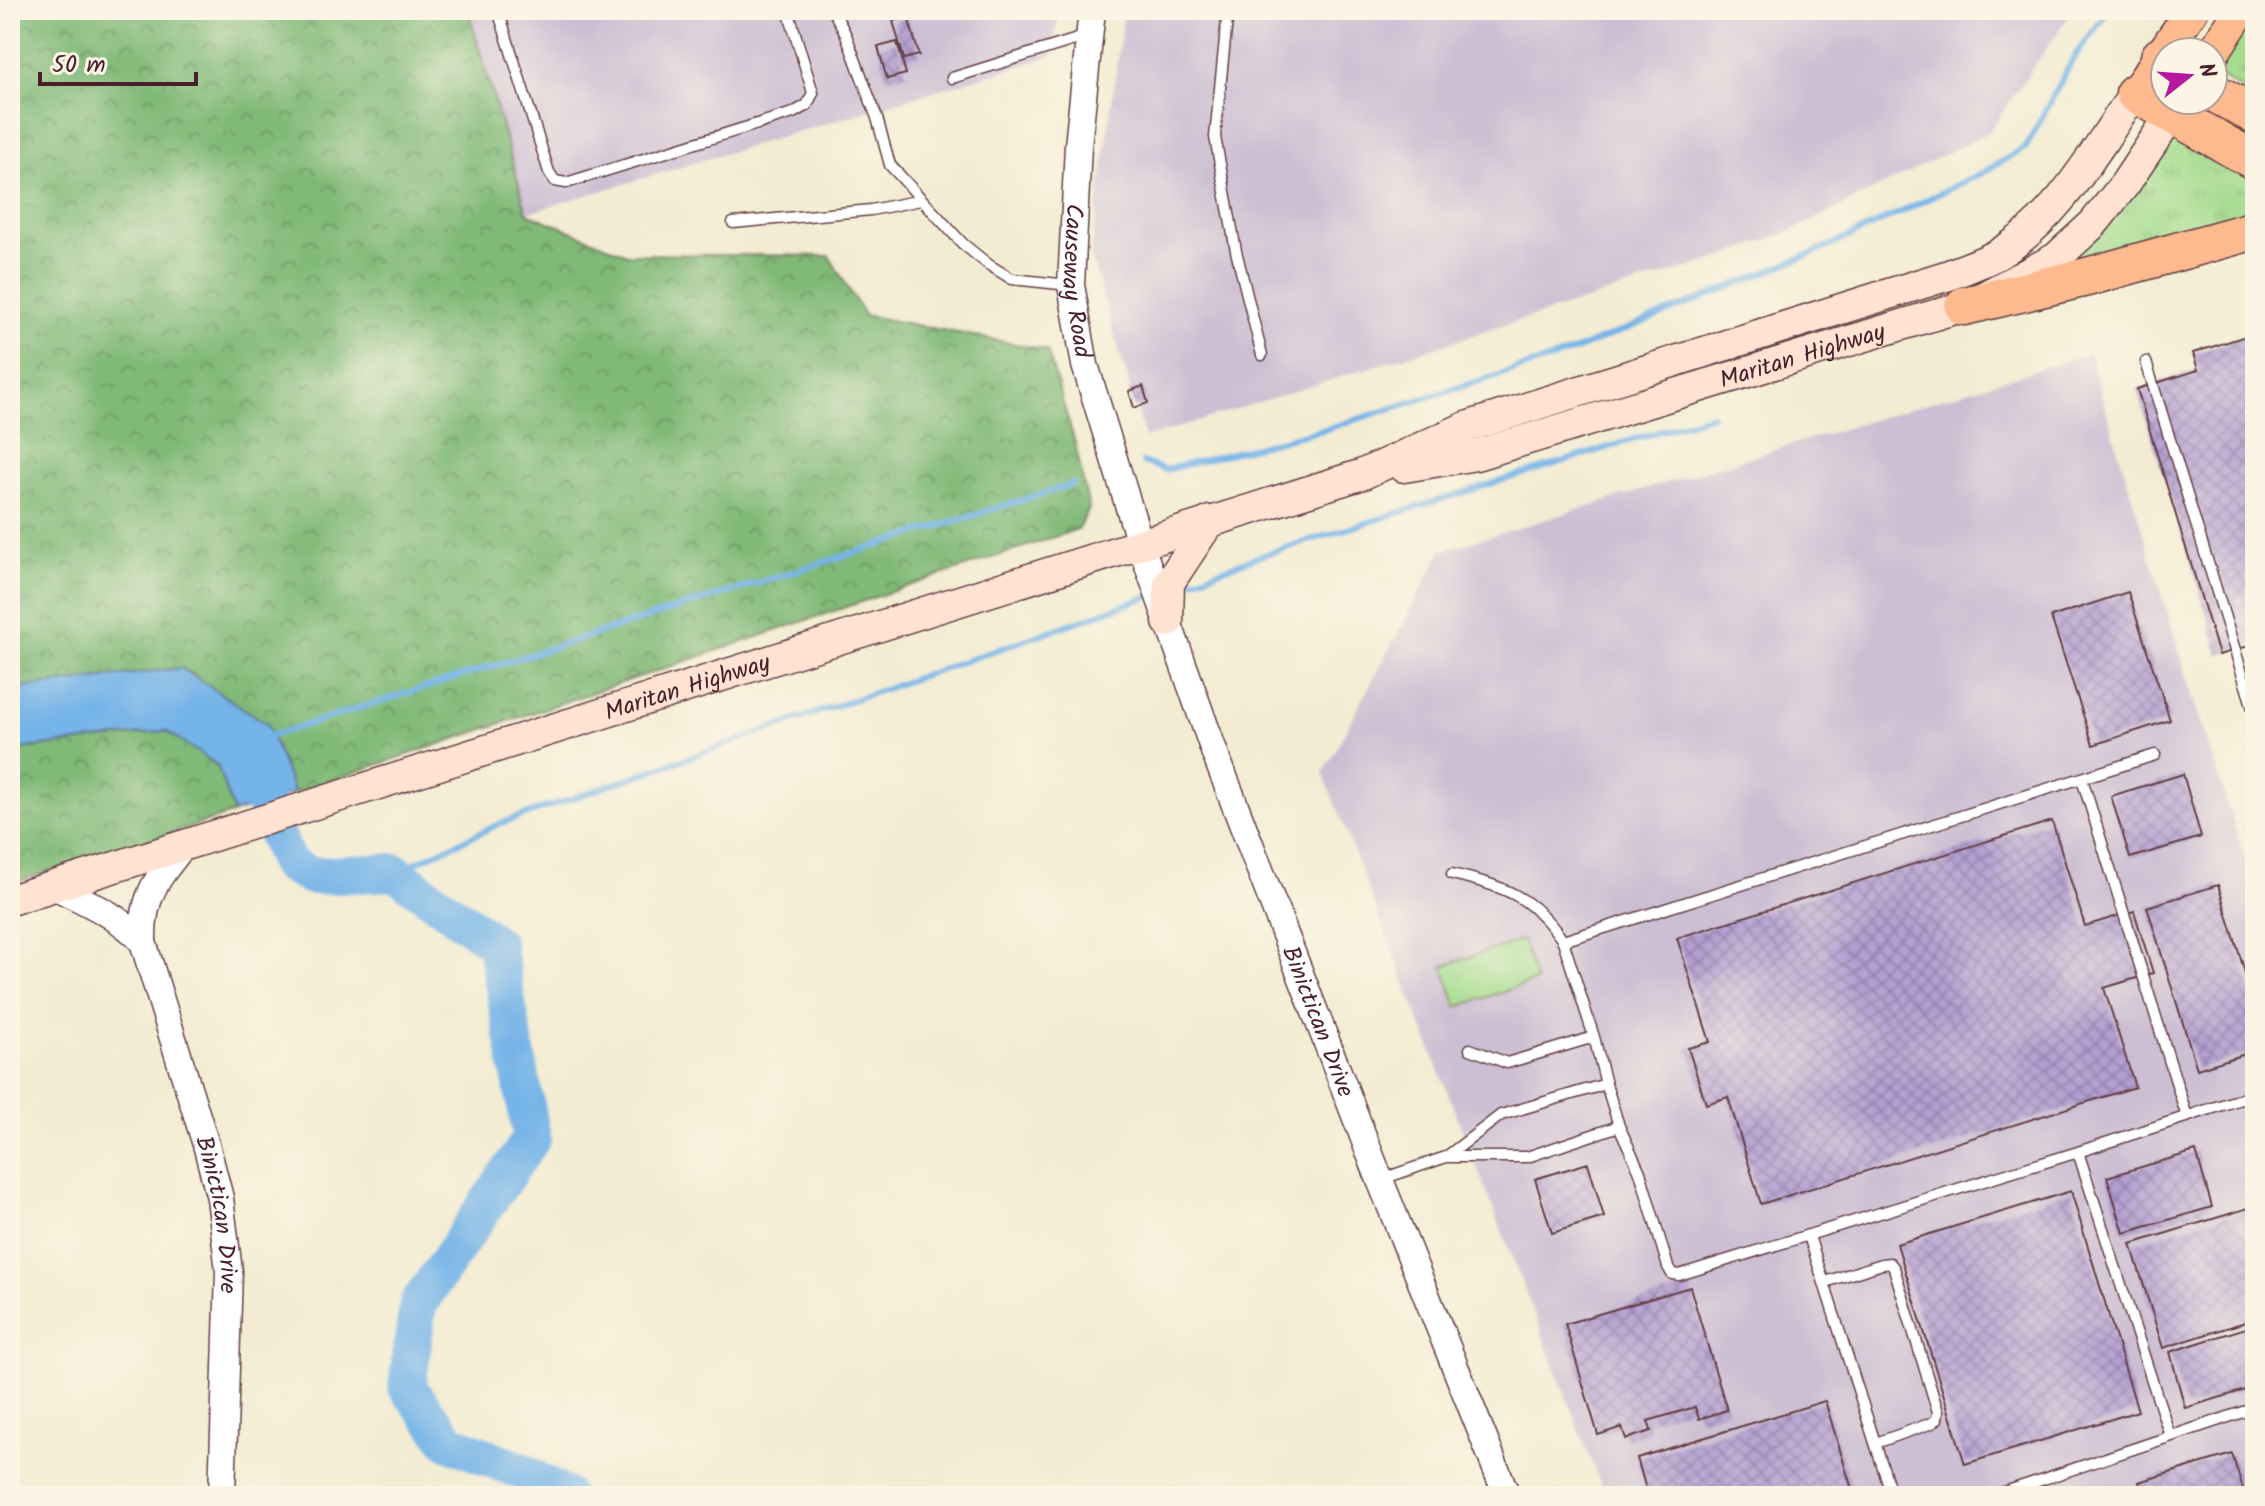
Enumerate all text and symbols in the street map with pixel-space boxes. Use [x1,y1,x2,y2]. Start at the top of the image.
scale bar [40,36,196,86]
north arrow [2149,36,2229,116]
text: 50 m [52,46,106,85]
text: N [2187,59,2225,83]
street label: Causeway Road [1050,203,1102,362]
street label: Maritan Highway [1715,313,1891,401]
street label: Maritan Highway [600,644,776,733]
street label: Binictican Drive [1270,940,1364,1104]
street label: Binictican Drive [183,1131,247,1294]

